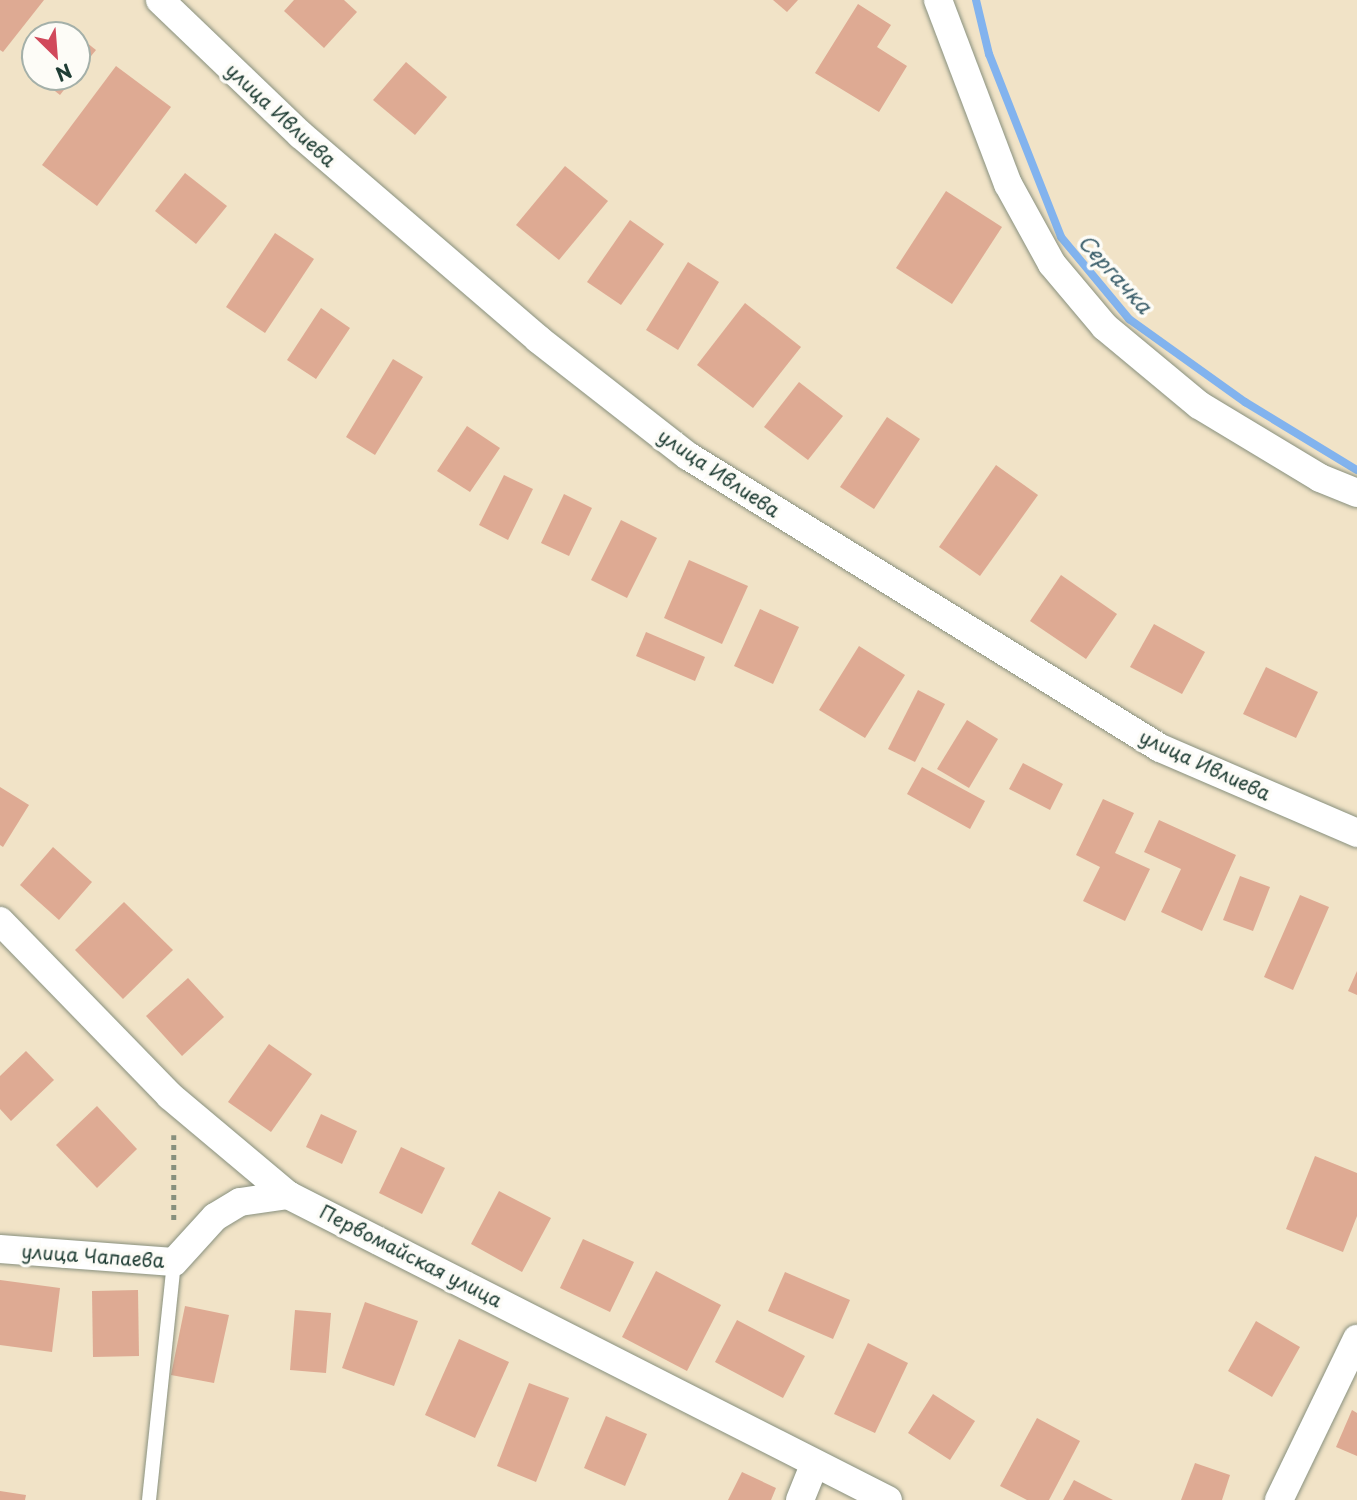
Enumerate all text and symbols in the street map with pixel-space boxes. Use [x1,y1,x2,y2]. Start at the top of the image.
north arrow [21,21,91,91]
text: N [51,57,77,89]
street label: улица Ивлиева [221,58,341,172]
water label: Сергачка [1074,228,1158,318]
street label: улица Ивлиева [653,424,785,522]
street label: улица Ивлиева [1136,725,1274,805]
street label: Первомайская улица [316,1200,506,1312]
street label: улица Чапаева [20,1240,166,1272]

